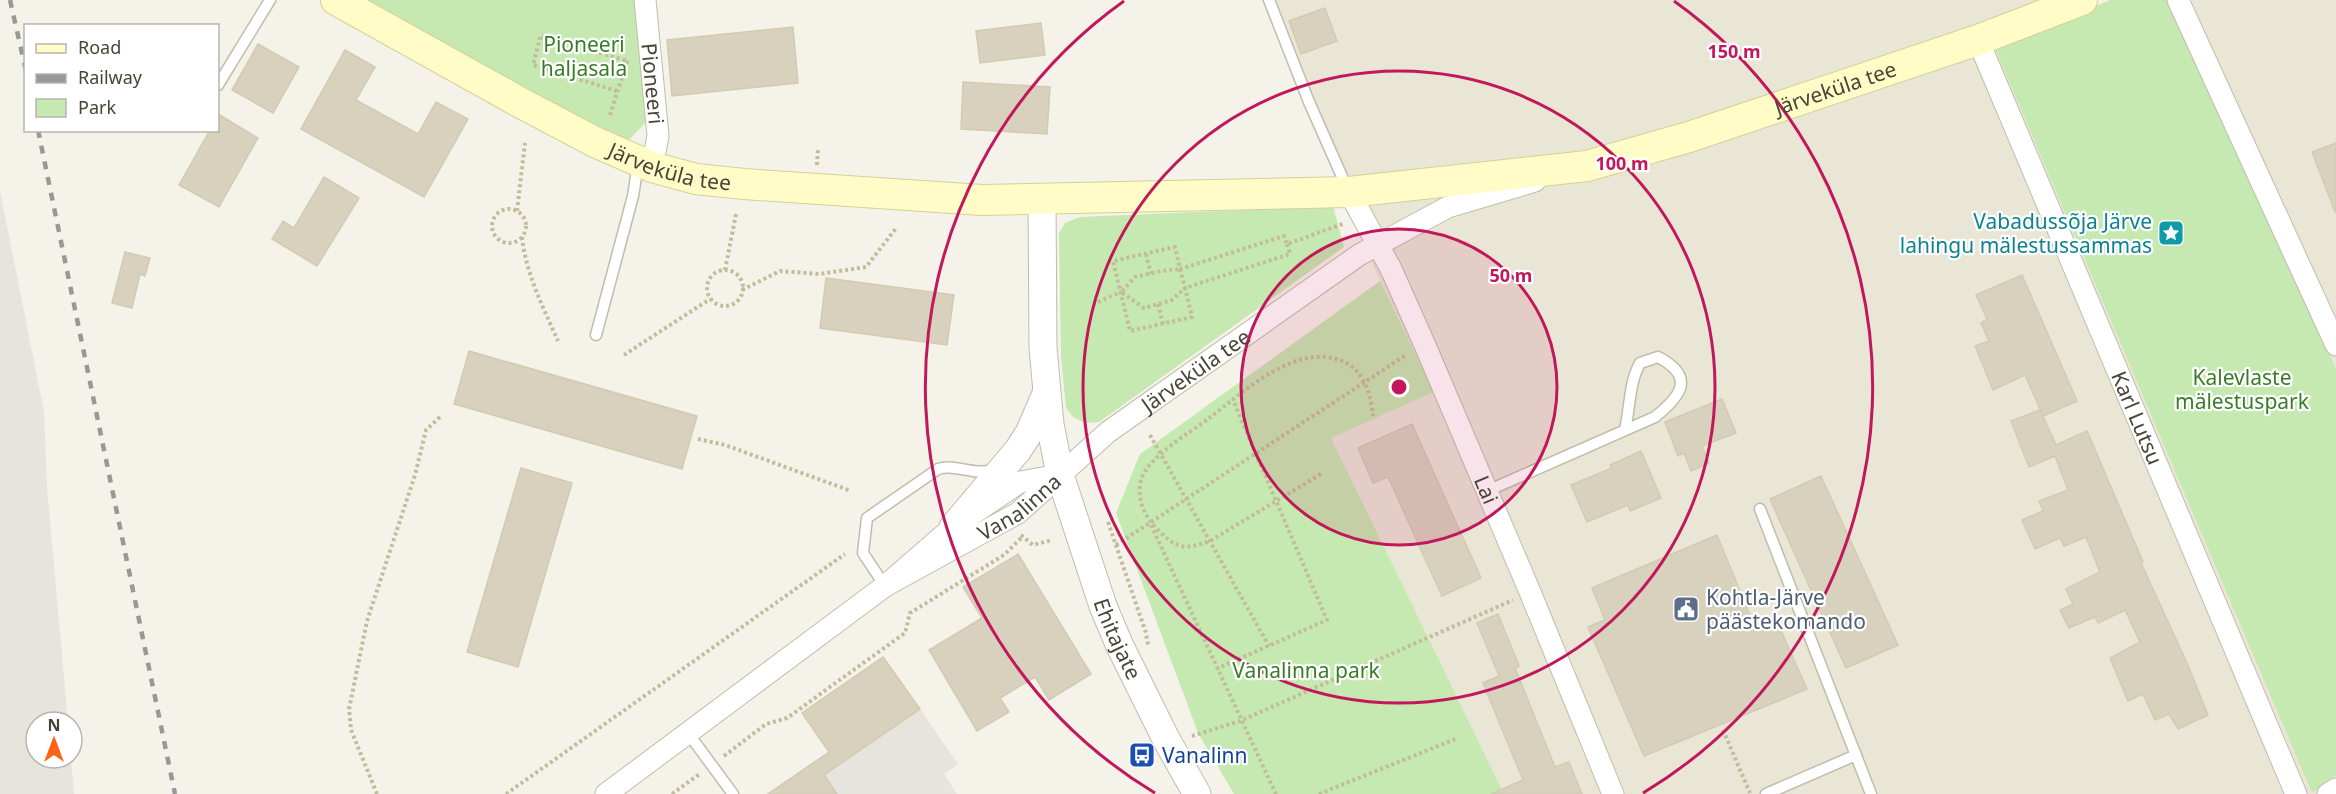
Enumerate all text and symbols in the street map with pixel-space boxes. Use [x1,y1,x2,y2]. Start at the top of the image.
legend [24,24,219,132]
park label: Pioneeri haljasala [541,30,627,82]
text: Road [78,35,121,59]
text: 150 m [1707,39,1761,63]
street label: Pioneeri [635,42,671,126]
street label: Järveküla tee [1769,54,1900,122]
text: Railway [78,65,143,89]
text: Park [78,95,116,119]
street label: Järveküla tee [602,135,732,197]
text: 100 m [1595,151,1649,175]
place label: Vabadussõja Järve lahingu mälestussammas [1900,207,2152,259]
place icon: Vabadussõja Järve lahingu mälestussammas [2156,218,2186,248]
text: 50 m [1490,263,1532,287]
street label: Järveküla tee [1134,322,1256,419]
park label: Kalevlaste mälestuspark [2175,363,2310,415]
street label: Karl Lutsu [2105,367,2169,469]
centre of rings [1389,377,1409,397]
street label: Vanalinna [972,467,1067,547]
street label: Lai [1468,471,1505,508]
place label: Kohtla-Järve päästekomando [1706,583,1866,635]
public building icon: Kohtla-Järve päästekomando [1671,594,1701,624]
street label: Ehitajate [1087,595,1148,684]
park label: Vanalinna park [1232,656,1380,684]
north arrow [24,710,84,770]
text: N [47,714,61,736]
bus stop icon: Vanalinn [1127,740,1157,770]
place label: Vanalinn [1162,741,1248,769]

